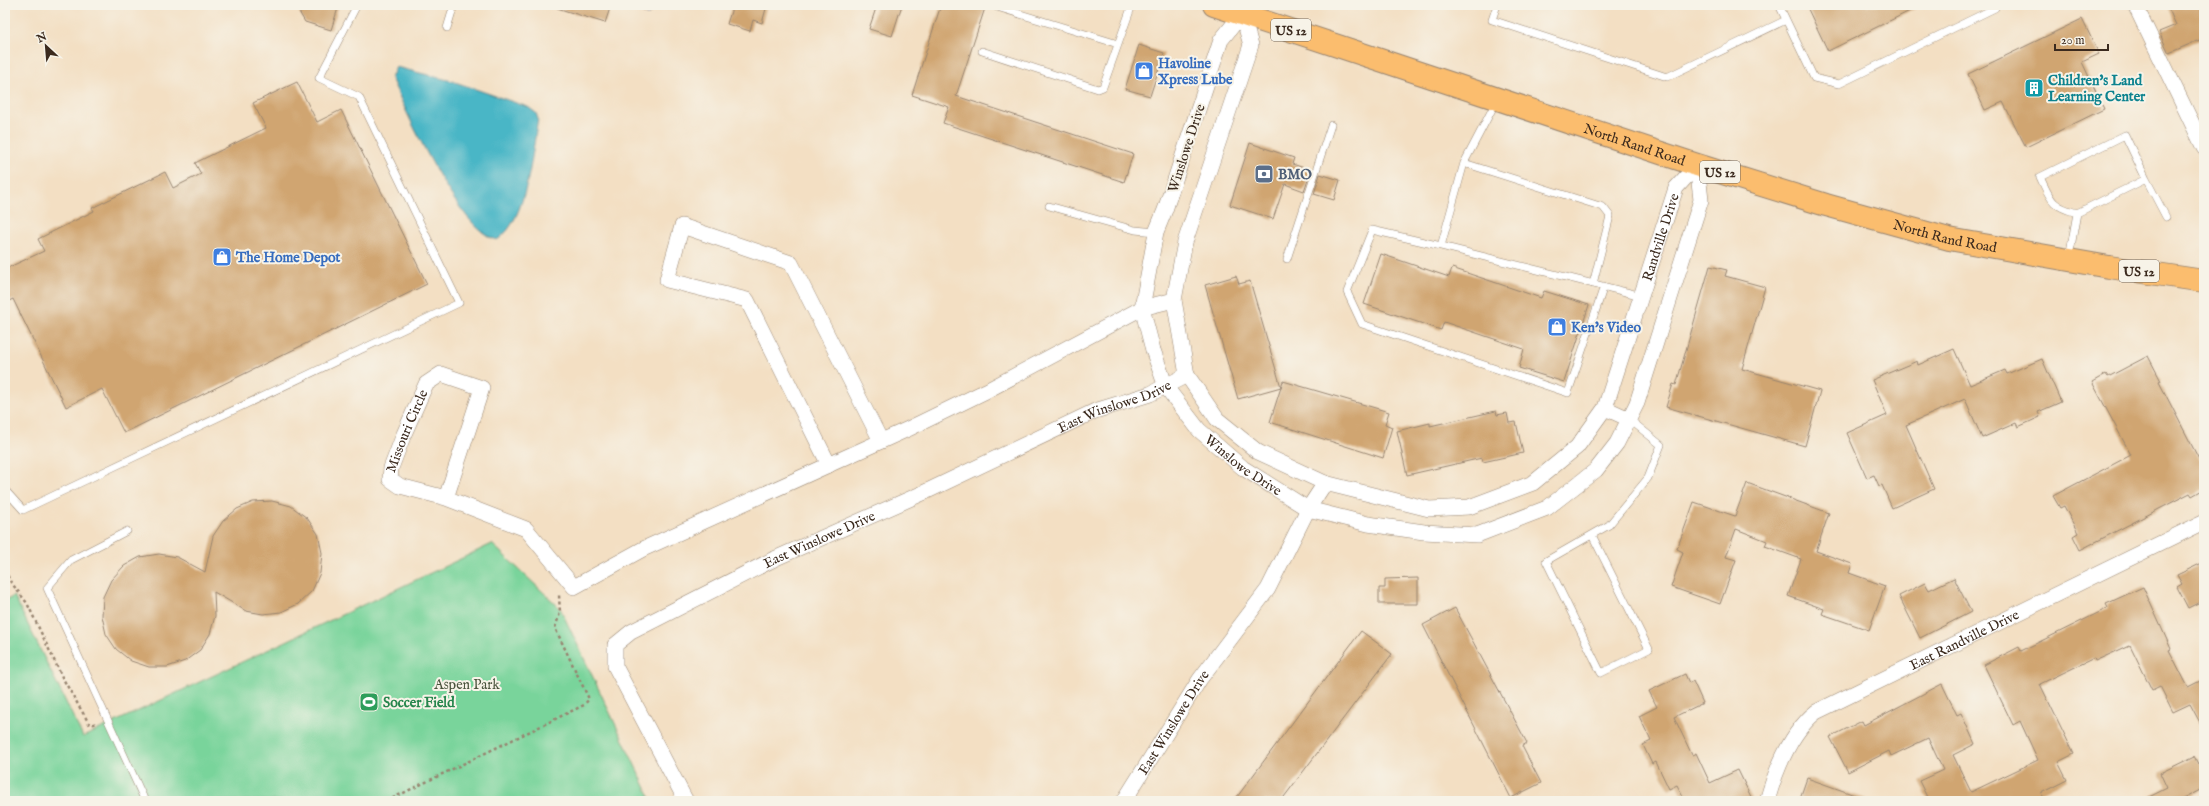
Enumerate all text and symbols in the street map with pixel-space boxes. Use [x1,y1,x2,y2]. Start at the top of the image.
road number: US 12 [1271,19,1311,41]
north arrow [26,26,66,66]
scale bar [2055,26,2108,52]
text: N [34,29,50,47]
text: 20 m [2061,33,2084,48]
place label: Havoline Xpress Lube [1157,55,1233,89]
shop icon: Havoline Xpress Lube [1133,60,1155,82]
place label: Children's Land Learning Center [2048,72,2146,106]
building icon: Children's Land Learning Center [2023,77,2045,99]
street label: Winslowe Drive [1164,101,1210,195]
street label: North Rand Road [1581,120,1688,171]
road number: US 12 [1700,161,1740,183]
bank icon: BMO [1253,163,1275,185]
place label: BMO [1278,166,1312,184]
street label: Randville Drive [1639,191,1684,284]
street label: North Rand Road [1891,216,1999,257]
shop icon: The Home Depot [211,246,233,268]
place label: The Home Depot [235,249,341,267]
road number: US 12 [2119,260,2159,282]
shop icon: Ken's Video [1546,316,1568,338]
place label: Ken's Video [1571,319,1641,337]
street label: East Winslowe Drive [1055,376,1175,437]
street label: Missouri Circle [382,386,433,475]
street label: Winslowe Drive [1201,431,1285,501]
street label: East Winslowe Drive [761,507,879,573]
street label: East Randville Drive [1907,606,2023,675]
street label: East Winslowe Drive [1135,666,1214,778]
park label: Aspen Park [433,676,500,694]
sports icon: Soccer Field [358,691,380,713]
place label: Soccer Field [383,694,455,712]

